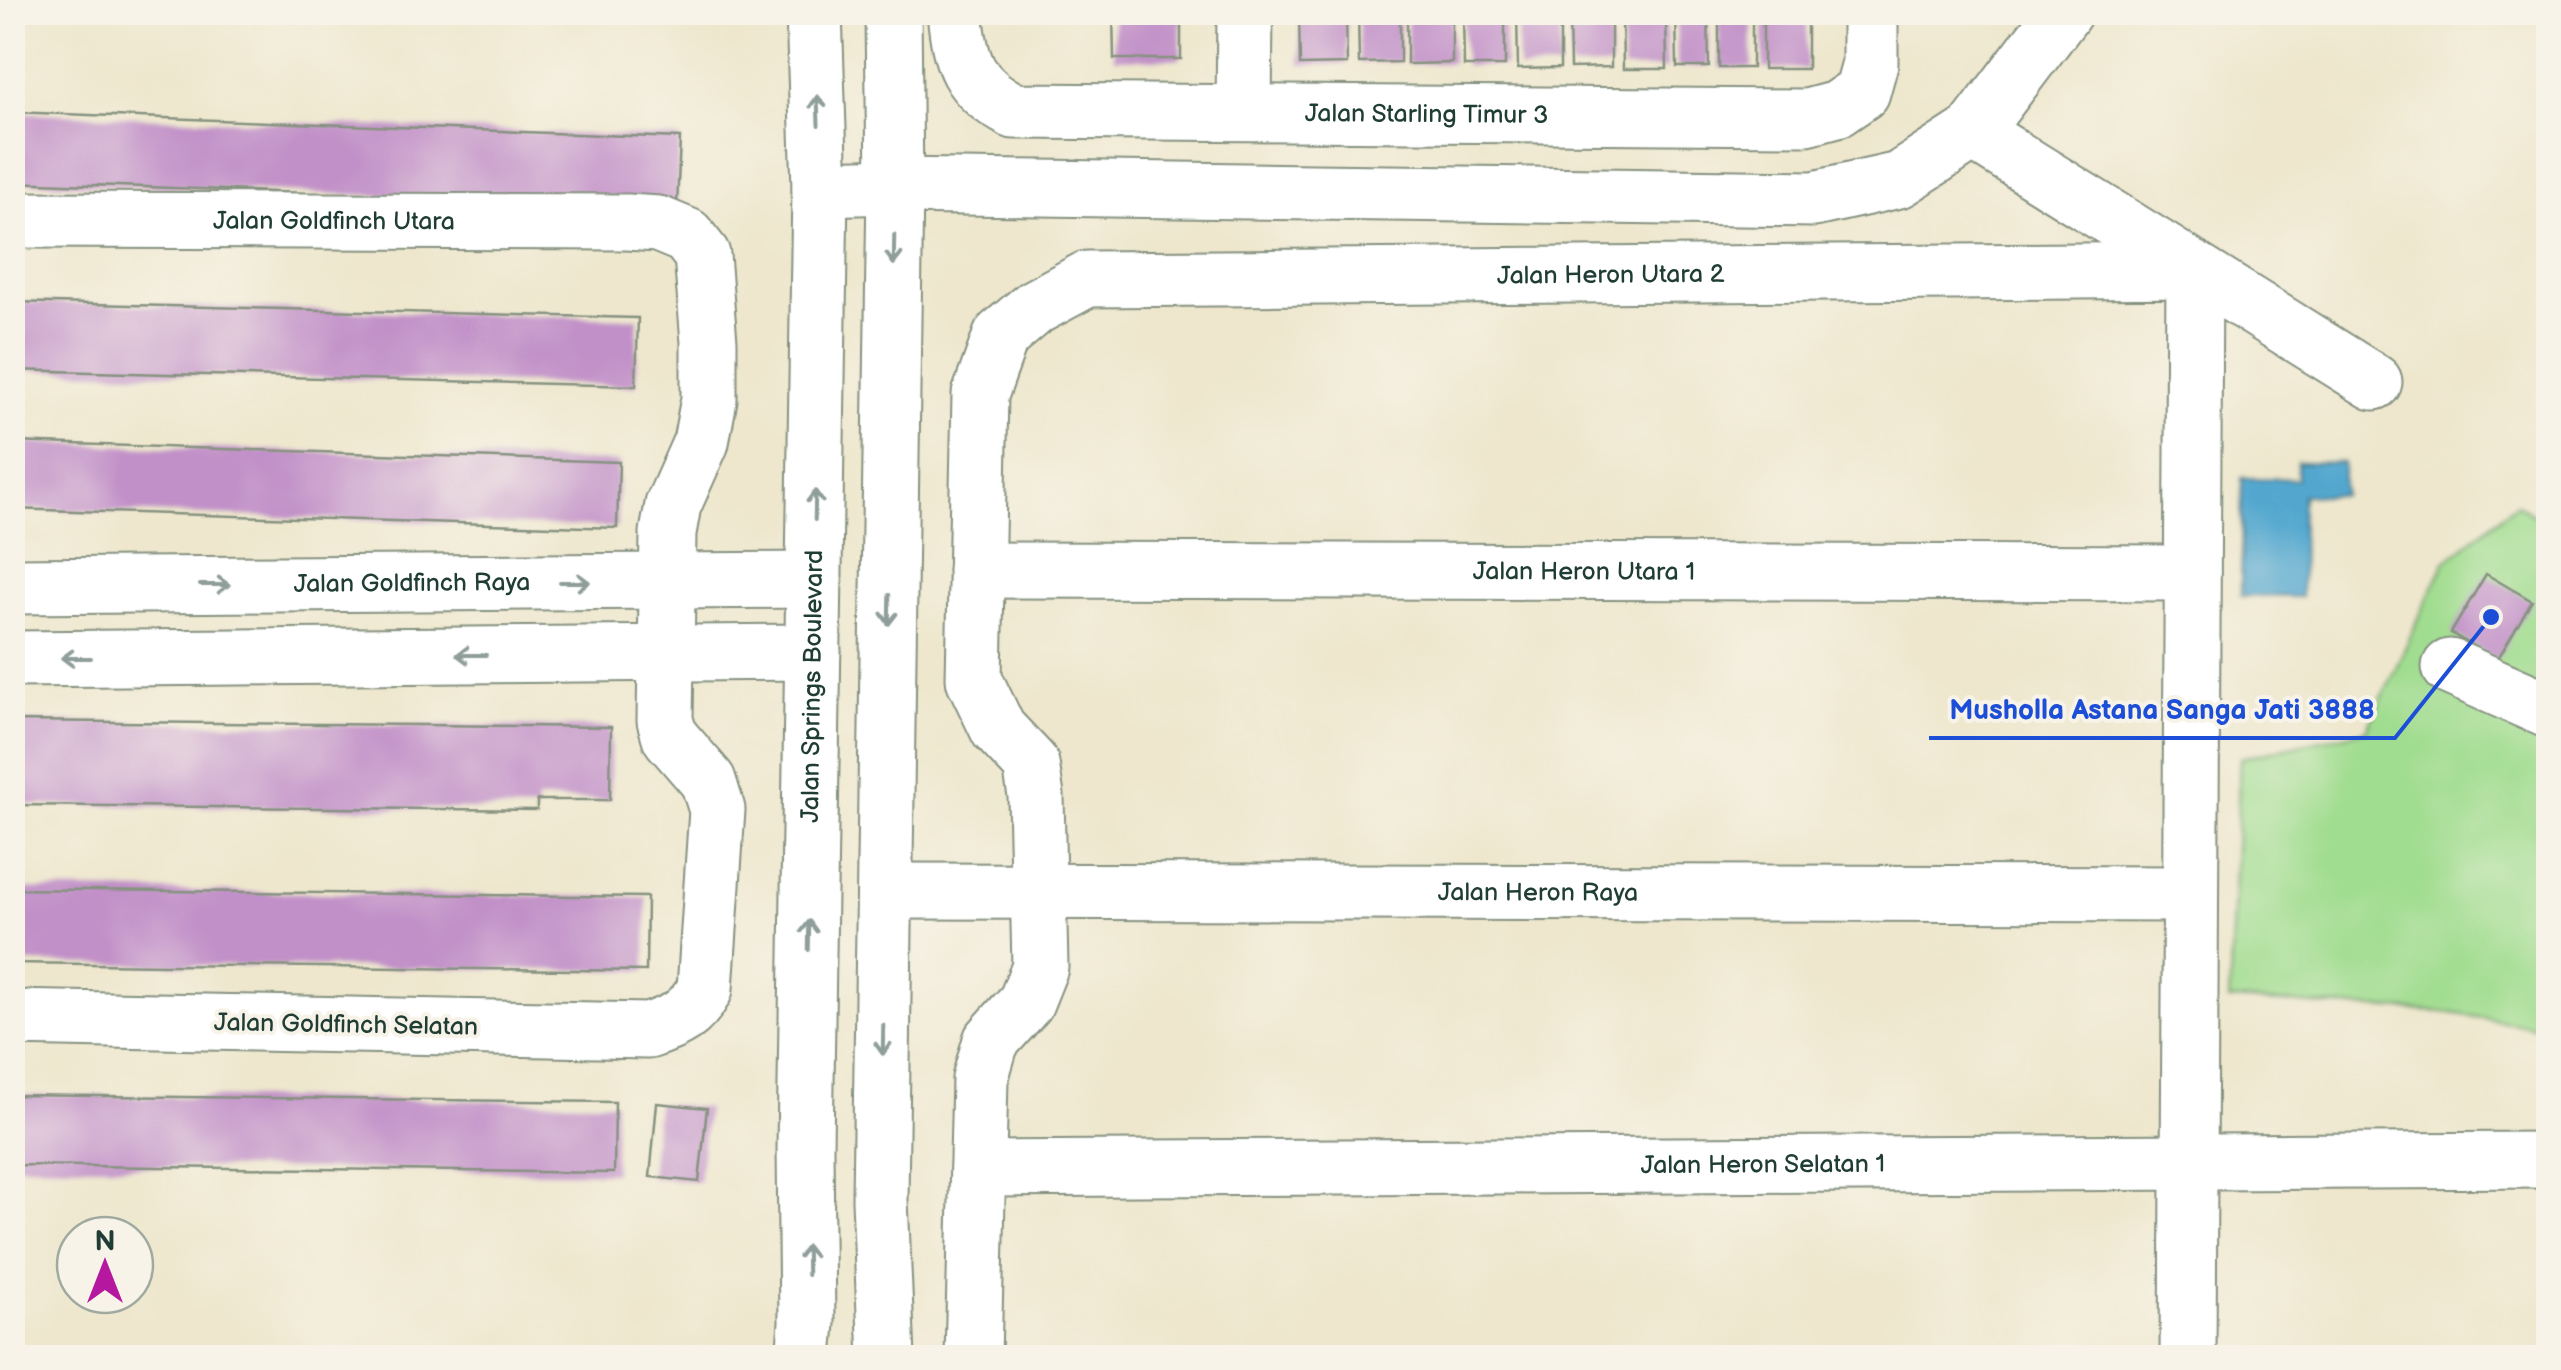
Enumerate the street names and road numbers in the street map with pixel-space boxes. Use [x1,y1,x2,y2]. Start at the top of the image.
street label: Jalan Starling Timur 3 [1305,98,1548,131]
street label: Jalan Goldfinch Utara [213,205,455,237]
street label: Jalan Heron Utara 2 [1497,258,1725,291]
street label: Jalan Springs Boulevard [795,550,830,823]
street label: Jalan Heron Utara 1 [1473,556,1695,587]
street label: Jalan Goldfinch Raya [293,567,530,599]
street label: Jalan Heron Raya [1438,877,1638,908]
street label: Jalan Goldfinch Selatan [214,1007,478,1043]
street label: Jalan Heron Selatan 1 [1641,1148,1885,1181]

